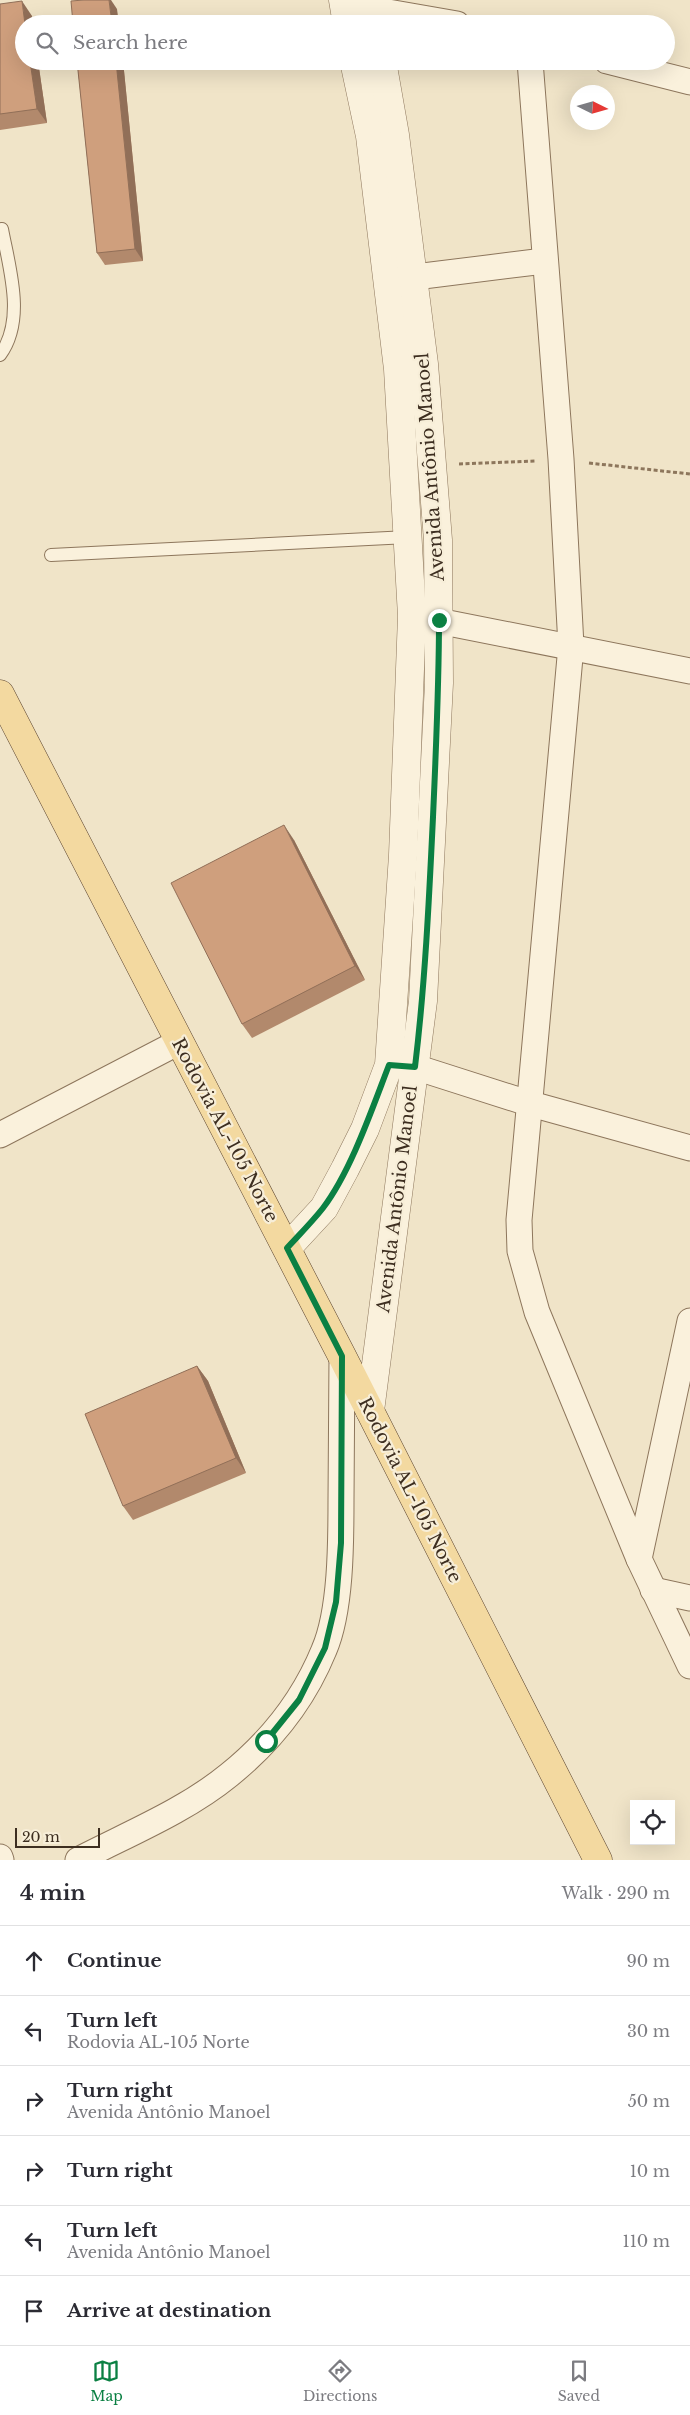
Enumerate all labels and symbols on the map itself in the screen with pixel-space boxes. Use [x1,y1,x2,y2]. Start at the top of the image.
north arrow [570,85,615,130]
street label: Avenida Antônio Manoel [411,352,449,583]
route end [428,609,451,632]
street label: Rodovia AL-105 Norte [167,1034,283,1226]
street label: Avenida Antônio Manoel [372,1084,422,1315]
street label: Rodovia AL-105 Norte [354,1393,466,1587]
route start [255,1730,278,1753]
scale bar [15,1825,100,1848]

